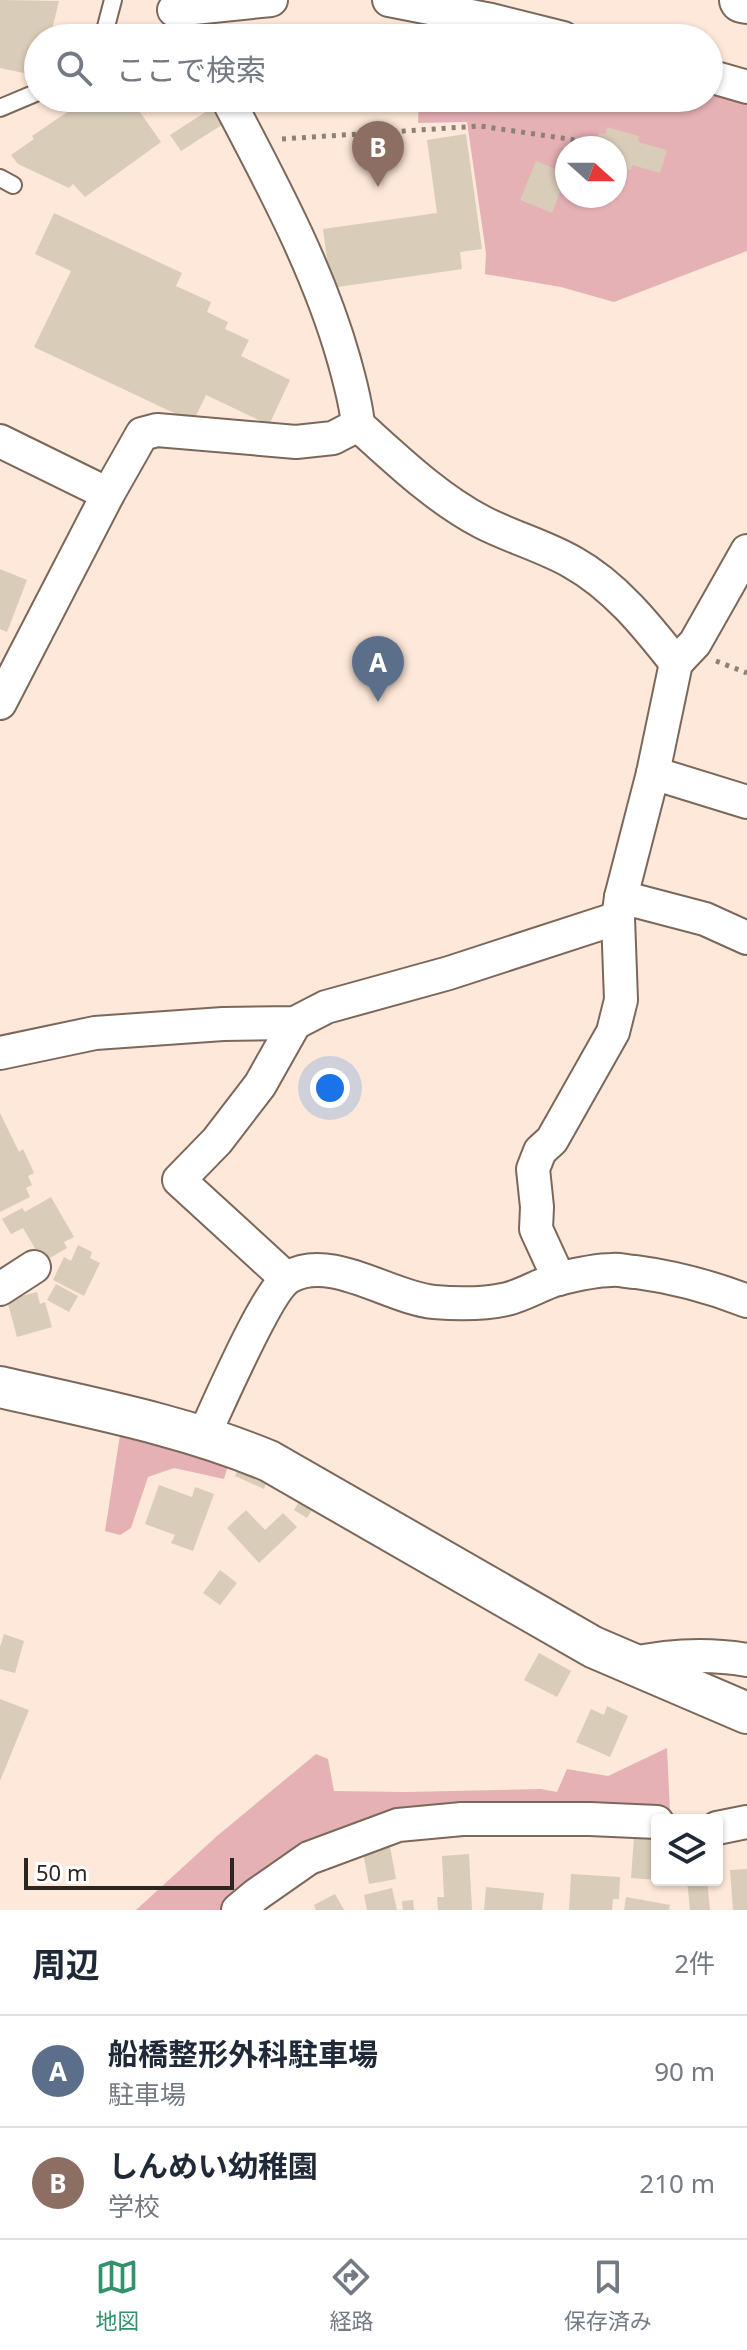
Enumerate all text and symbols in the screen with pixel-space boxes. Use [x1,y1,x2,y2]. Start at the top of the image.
search box [24,24,723,112]
icon: search [52,46,96,90]
text: ここで検索 [116,49,266,90]
pin: B [352,121,404,187]
north arrow [555,136,627,208]
pin: A [352,636,404,702]
your location [310,1068,350,1108]
map controls [651,1814,723,1886]
button: layers [651,1814,723,1886]
scale bar [24,1854,234,1890]
text: 50 m [36,1857,87,1887]
text: 周辺 [32,1941,100,1987]
text: 2件 [674,1945,715,1981]
text: 船橋整形外科駐車場 [108,2033,378,2074]
text: A [49,2053,67,2089]
text: 90 m [654,2053,715,2089]
text: 駐車場 [108,2076,186,2112]
text: しんめい幼稚園 [108,2145,318,2186]
text: B [49,2165,67,2201]
text: 210 m [639,2165,715,2201]
text: 学校 [108,2188,160,2224]
tab: 地図 [95,2255,139,2335]
tab: 経路 [329,2255,374,2335]
tab: 保存済み [564,2255,652,2335]

